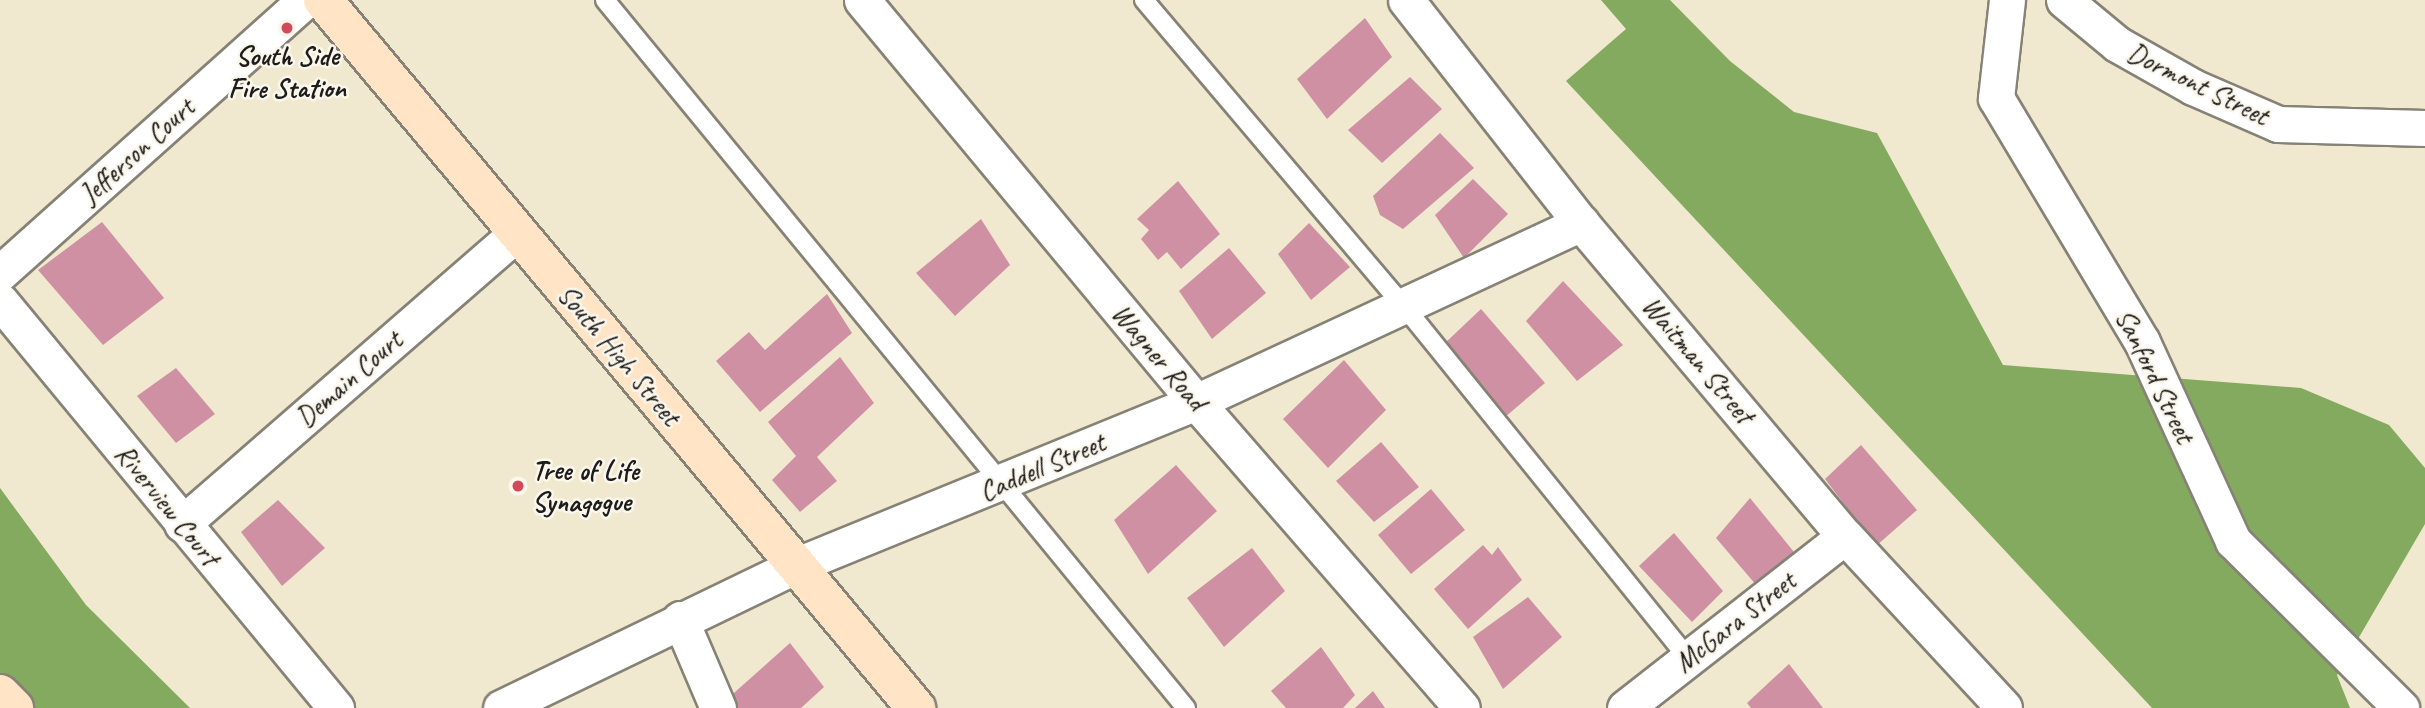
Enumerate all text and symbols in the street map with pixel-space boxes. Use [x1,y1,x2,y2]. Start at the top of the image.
marker: South Side Fire Station [279,20,295,36]
street label: Dormont Street [2122,35,2274,133]
place label: South Side Fire Station [228,39,346,105]
street label: Jefferson Court [73,91,201,211]
street label: South High Street [550,278,688,432]
street label: Waitman Street [1635,289,1761,431]
street label: Wagner Road [1105,297,1213,417]
street label: Sanford Street [2108,303,2202,449]
street label: Demain Court [289,324,409,434]
street label: Caddell Street [974,425,1110,509]
street label: Riverview Court [108,437,226,573]
place label: Tree of Life Synagogue [532,453,639,519]
marker: Tree of Life Synagogue [510,478,526,494]
street label: McGara Street [1667,564,1803,680]

